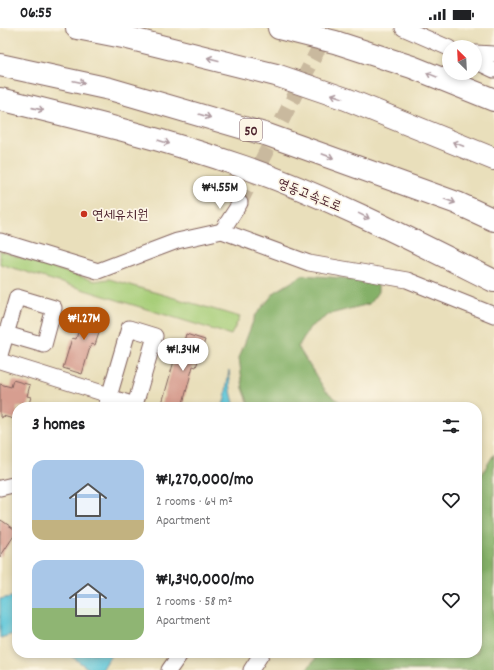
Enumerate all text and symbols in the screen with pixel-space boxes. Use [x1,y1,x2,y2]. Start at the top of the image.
text: 06:55 [20,3,52,25]
north arrow [442,40,482,80]
map controls [442,40,482,80]
one-way arrow [206,55,219,62]
one-way arrow [426,70,438,78]
one-way arrow [72,79,85,87]
one-way arrow [332,91,344,99]
one-way arrow [31,105,44,113]
one-way arrow [198,113,211,120]
road number: 50 [240,119,262,141]
one-way arrow [157,139,170,146]
one-way arrow [452,140,464,147]
one-way arrow [322,153,334,161]
street label: 영동고속도로 [274,174,344,218]
pin: ₩4.55M [187,176,253,210]
text: ₩4.55M [202,179,238,198]
one-way arrow [444,197,456,205]
place label: 연세유치원 [92,206,148,226]
marker: 연세유치원 [79,209,89,219]
one-way arrow [358,213,370,220]
pin: ₩1.27M [51,307,117,341]
text: ₩1.27M [68,310,100,329]
pin: ₩1.34M [150,338,216,372]
text: ₩1.34M [166,341,200,360]
text: 3 homes [32,414,85,438]
icon: filters [440,415,462,437]
text: ₩1,270,000/mo [156,469,253,493]
icon: home [64,476,112,524]
icon: heart [440,489,462,511]
text: 2 rooms · 64 m² [156,493,233,512]
text: Apartment [156,512,210,531]
text: ₩1,340,000/mo [156,569,254,593]
icon: home [64,576,112,624]
icon: heart [440,589,462,611]
text: 2 rooms · 58 m² [156,593,232,612]
text: Apartment [156,612,210,631]

